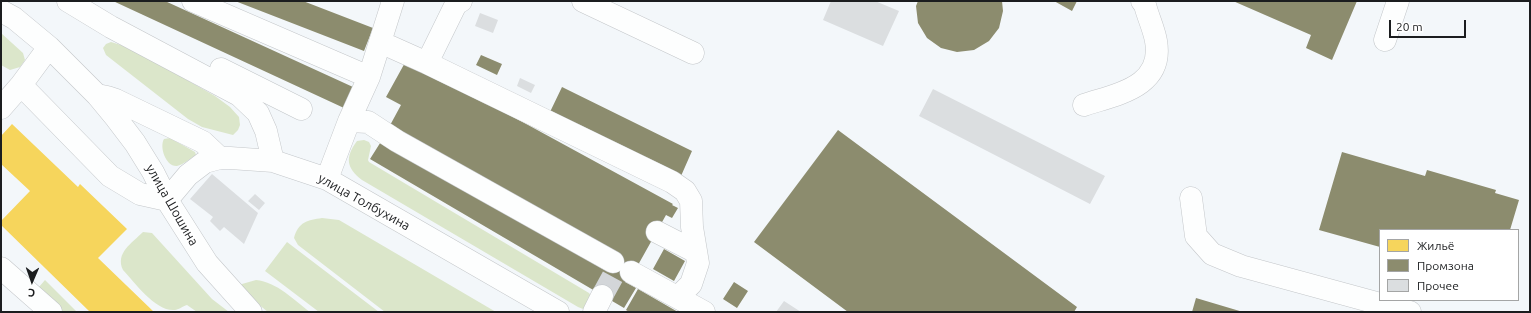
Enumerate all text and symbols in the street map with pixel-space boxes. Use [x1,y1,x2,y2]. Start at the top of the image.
scale bar [1391,12,1468,38]
text: 20 m [1396,20,1423,33]
street label: улица Шошина [142,162,202,248]
street label: улица Толбухина [315,170,413,234]
legend [1379,229,1519,301]
text: Жильё [1417,239,1454,252]
text: Промзона [1417,259,1474,272]
north arrow [12,261,52,301]
text: Прочее [1417,279,1459,292]
text: С [28,287,35,299]

